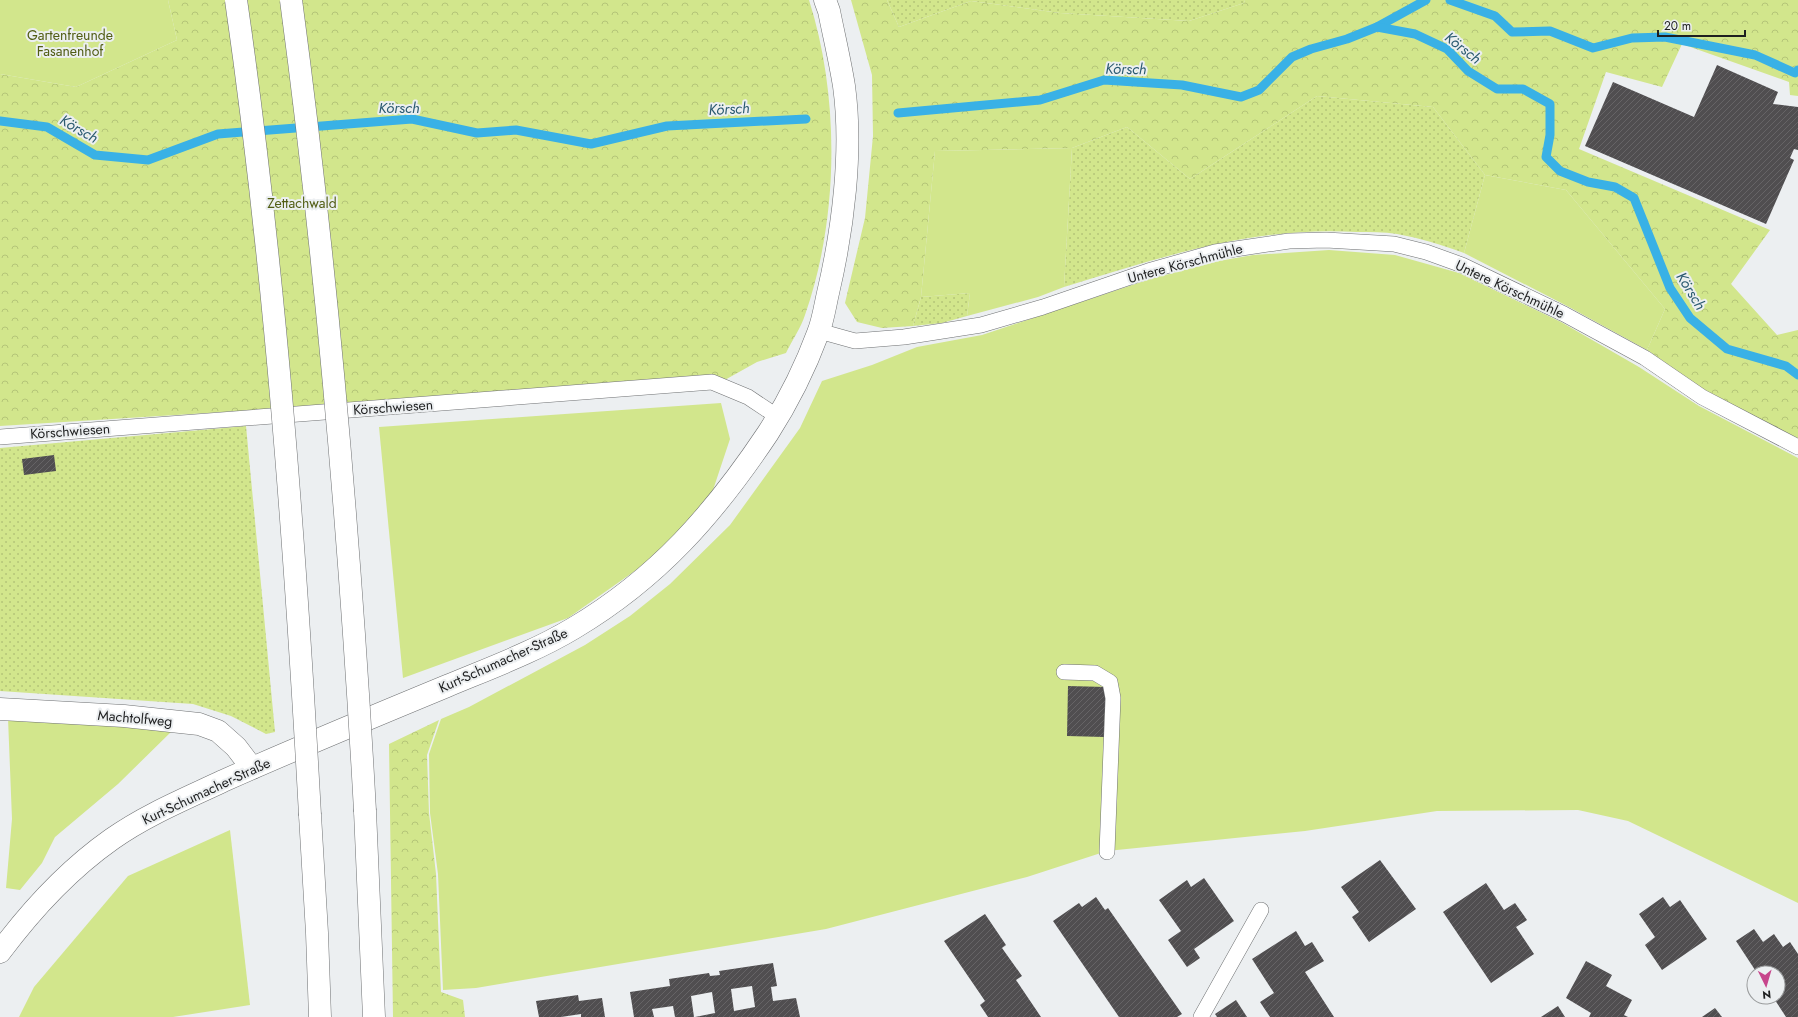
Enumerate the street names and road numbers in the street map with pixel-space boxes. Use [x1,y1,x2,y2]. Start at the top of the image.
street label: Untere Körschmühle [1125,238,1245,288]
street label: Untere Körschmühle [1452,255,1568,323]
street label: Körschwiesen [352,394,434,420]
street label: Körschwiesen [29,418,111,444]
street label: Kurt-Schumacher-Straße [435,623,571,697]
street label: Machtolfweg [97,705,173,731]
street label: Kurt-Schumacher-Straße [139,752,273,830]

